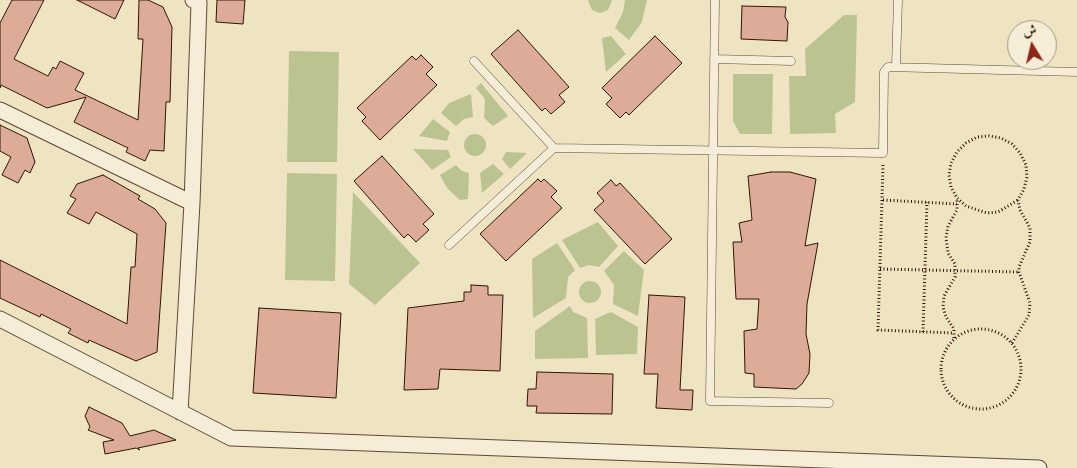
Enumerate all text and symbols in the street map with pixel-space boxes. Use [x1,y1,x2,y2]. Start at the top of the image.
north arrow [1007,20,1057,70]
text: ش [1022,21,1038,41]

